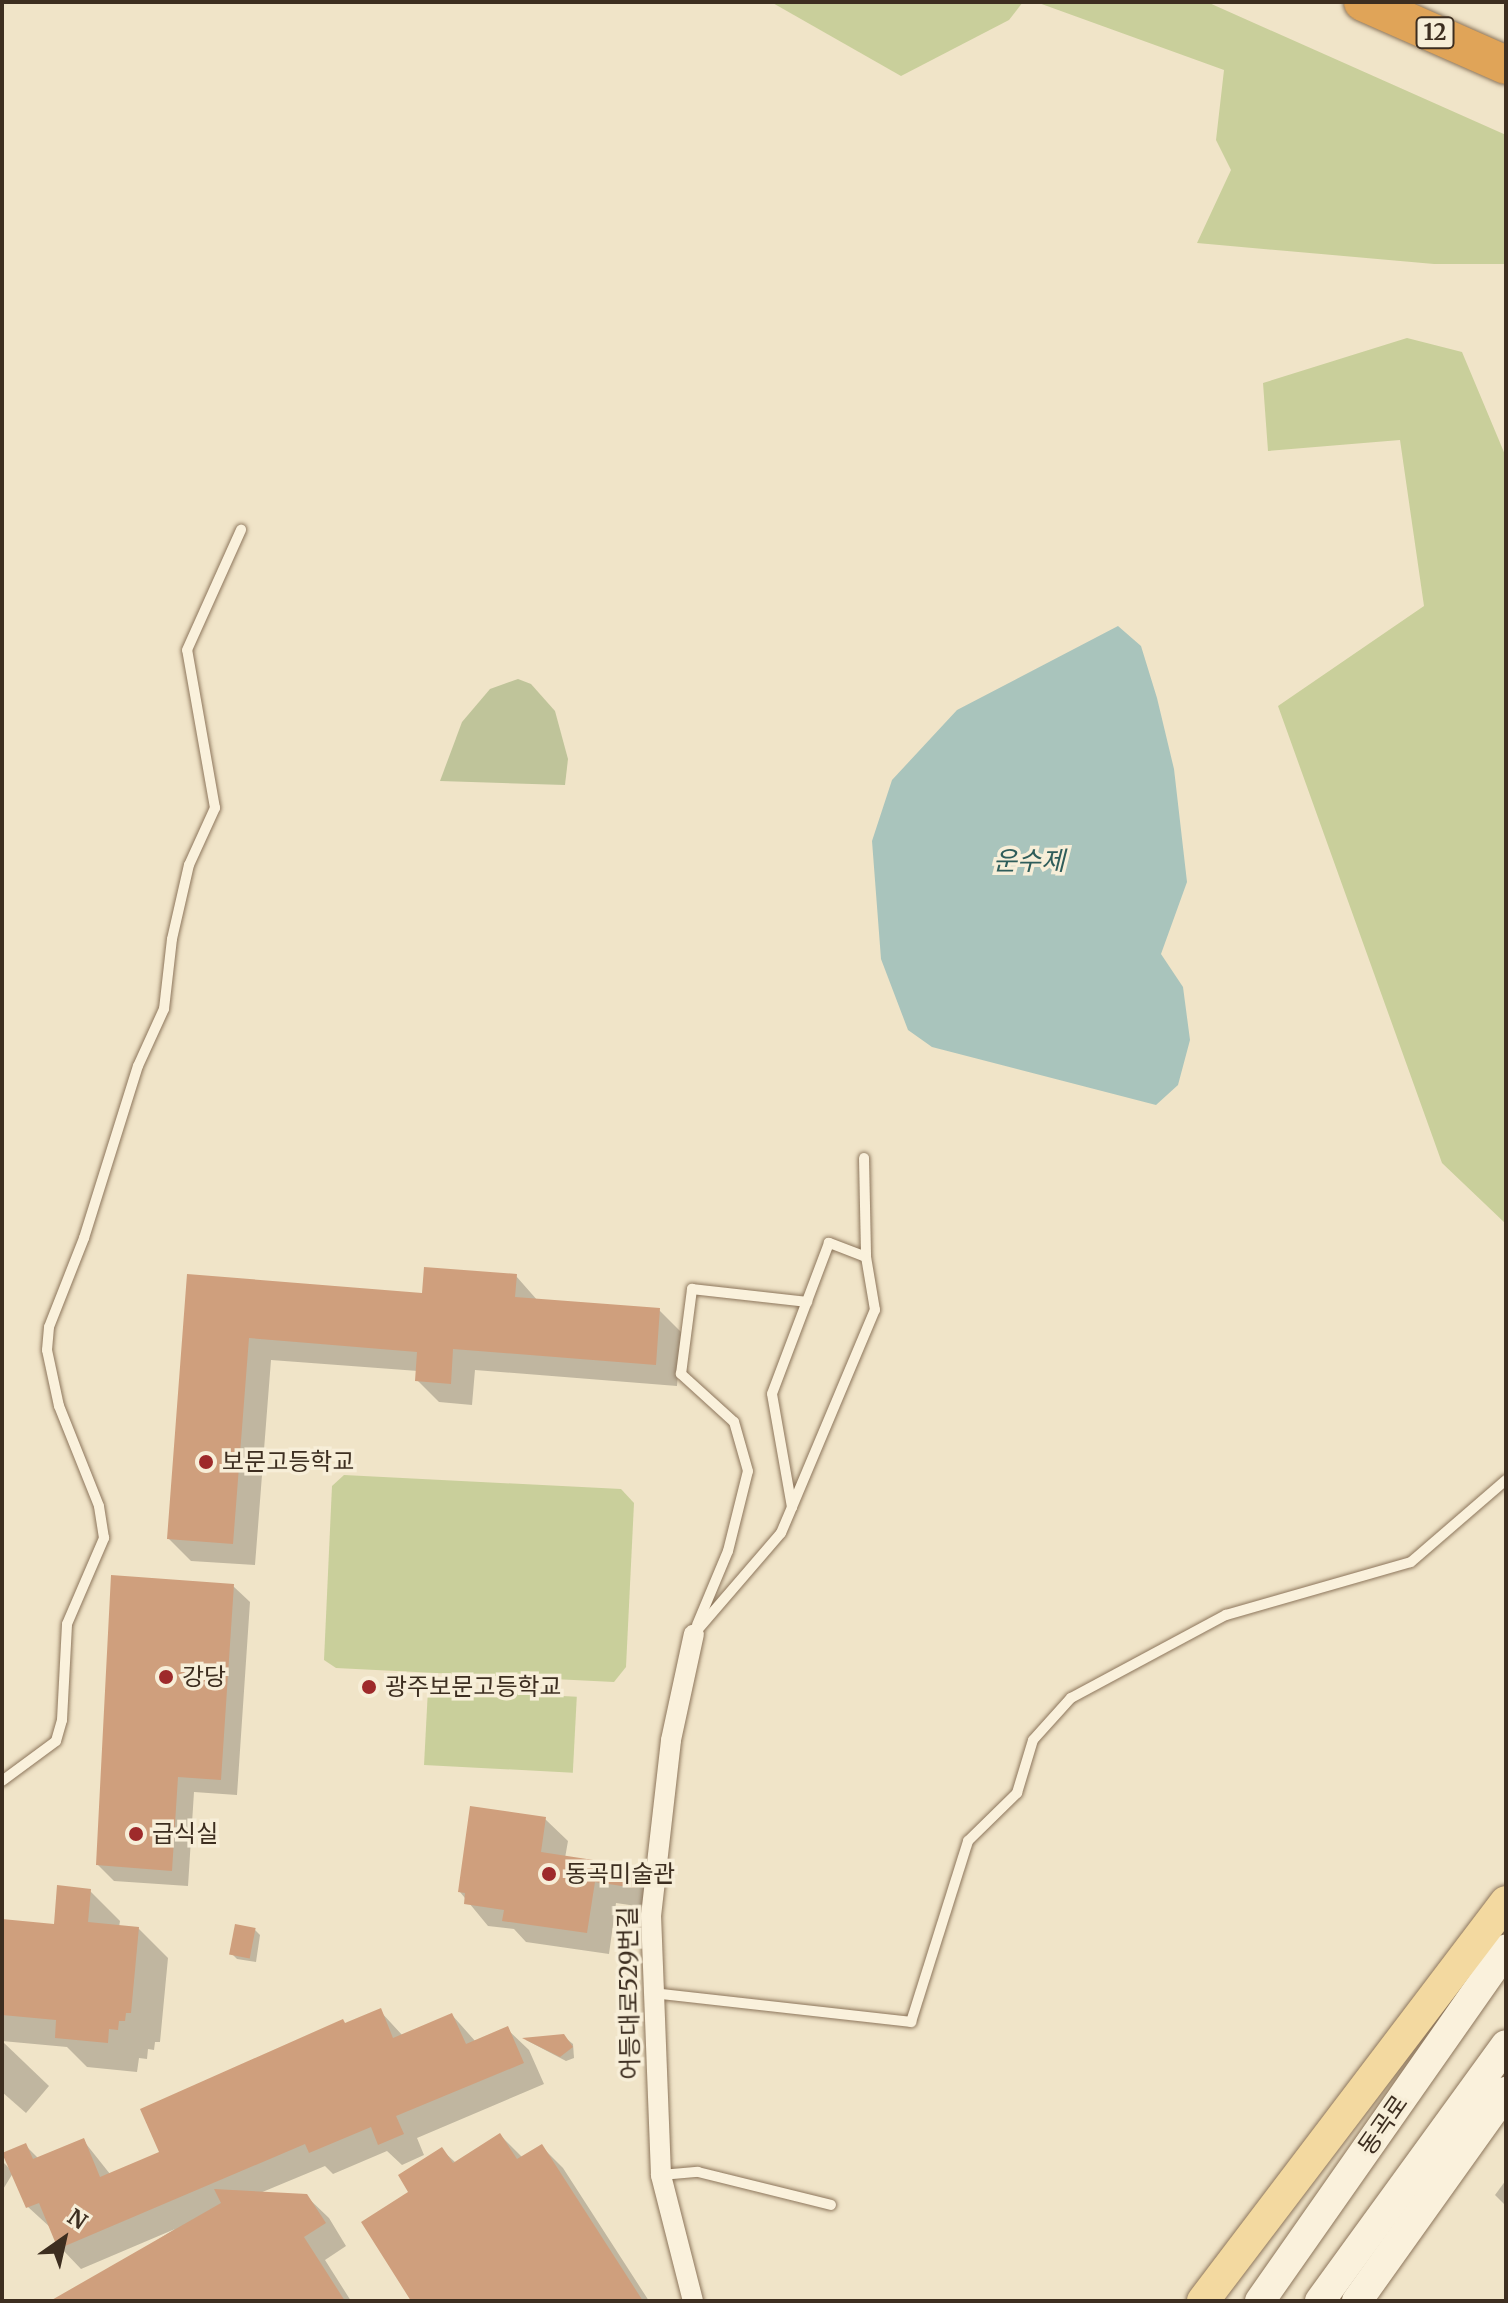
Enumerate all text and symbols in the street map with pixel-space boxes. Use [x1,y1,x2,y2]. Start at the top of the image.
road number: 12 [1415,15,1455,51]
water label: 운수제 [993,845,1065,877]
place label: 보문고등학교 [222,1448,354,1476]
marker: 보문고등학교 [197,1453,215,1471]
place label: 강당 [182,1663,226,1691]
marker: 강당 [157,1668,175,1686]
place label: 광주보문고등학교 [385,1673,562,1701]
marker: 광주보문고등학교 [360,1678,378,1696]
place label: 급식실 [152,1820,218,1848]
marker: 급식실 [127,1825,145,1843]
place label: 동곡미술관 [565,1860,675,1888]
marker: 동곡미술관 [540,1865,558,1883]
street label: 어등대로529번길 [613,1906,645,2080]
street label: 동곡로 [1352,2090,1414,2160]
north arrow [24,2199,104,2279]
text: N [62,2203,92,2236]

